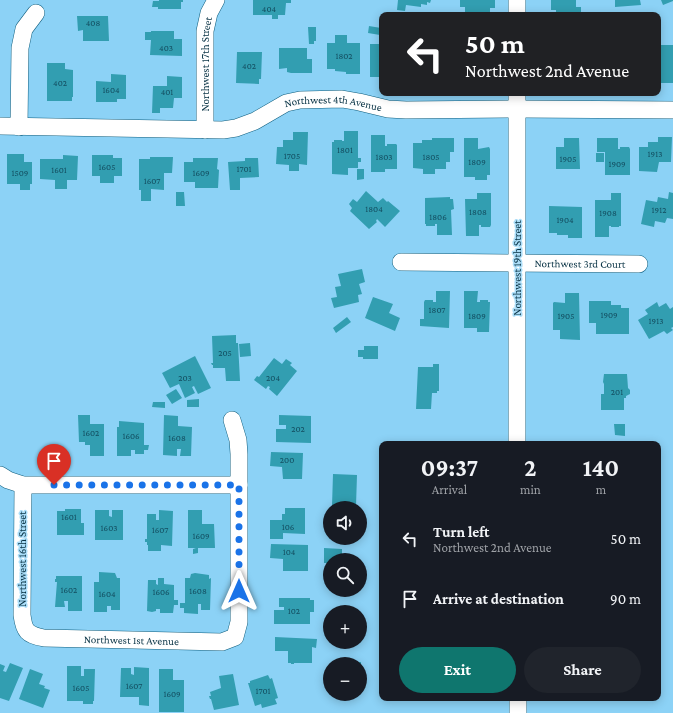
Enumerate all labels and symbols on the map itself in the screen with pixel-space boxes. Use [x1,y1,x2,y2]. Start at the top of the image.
house number: 404 [262,4,277,14]
street label: Northwest 17th Street [199,15,214,112]
house number: 408 [86,18,100,28]
house number: 403 [159,43,173,53]
house number: 1802 [335,51,353,61]
house number: 402 [242,61,256,71]
house number: 402 [53,78,67,88]
house number: 1604 [102,85,120,95]
house number: 401 [161,87,173,97]
street label: Northwest 4th Avenue [283,93,383,113]
house number: 1801 [337,145,353,155]
house number: 1913 [648,149,662,159]
house number: 1705 [284,151,300,161]
house number: 1803 [375,152,393,162]
house number: 1805 [422,152,440,162]
house number: 1905 [560,154,576,164]
house number: 1809 [468,157,486,167]
house number: 1909 [608,159,626,169]
house number: 1605 [99,162,115,172]
house number: 1701 [236,164,252,174]
house number: 1601 [51,165,67,175]
house number: 1509 [12,168,29,178]
house number: 1609 [192,168,210,178]
house number: 1607 [144,176,160,186]
house number: 1804 [365,204,383,214]
house number: 1912 [652,205,666,215]
house number: 1808 [469,207,487,217]
house number: 1908 [599,208,617,218]
house number: 1806 [429,212,447,222]
house number: 1904 [556,215,574,225]
street label: Northwest 19th Street [511,220,523,316]
street label: Northwest 3rd Court [534,257,626,270]
house number: 1807 [429,305,445,315]
house number: 1909 [600,310,618,320]
house number: 1809 [468,311,486,321]
house number: 1905 [558,311,574,321]
house number: 1913 [649,316,663,326]
house number: 205 [218,348,232,358]
house number: 203 [178,373,192,383]
house number: 204 [266,373,280,383]
house number: 201 [611,387,623,397]
house number: 202 [291,424,305,434]
house number: 1602 [83,428,99,438]
house number: 1606 [122,431,140,441]
house number: 1608 [168,433,186,443]
pin [37,444,71,485]
house number: 200 [280,455,294,465]
street label: Northwest 16th Street [16,511,28,607]
house number: 1601 [61,512,77,522]
house number: 106 [282,522,295,532]
house number: 1603 [101,523,117,533]
house number: 1607 [152,525,168,535]
house number: 1609 [192,531,210,541]
house number: 104 [283,547,296,557]
position arrow [218,570,260,612]
house number: 1602 [61,585,77,595]
house number: 1608 [189,586,207,596]
house number: 1606 [152,587,170,597]
house number: 1604 [98,589,116,599]
house number: 102 [288,606,300,616]
street label: Northwest 1st Avenue [84,633,179,647]
house number: 1607 [126,681,142,691]
house number: 1605 [73,683,89,693]
house number: 1701 [255,686,271,696]
house number: 1609 [163,689,181,699]

